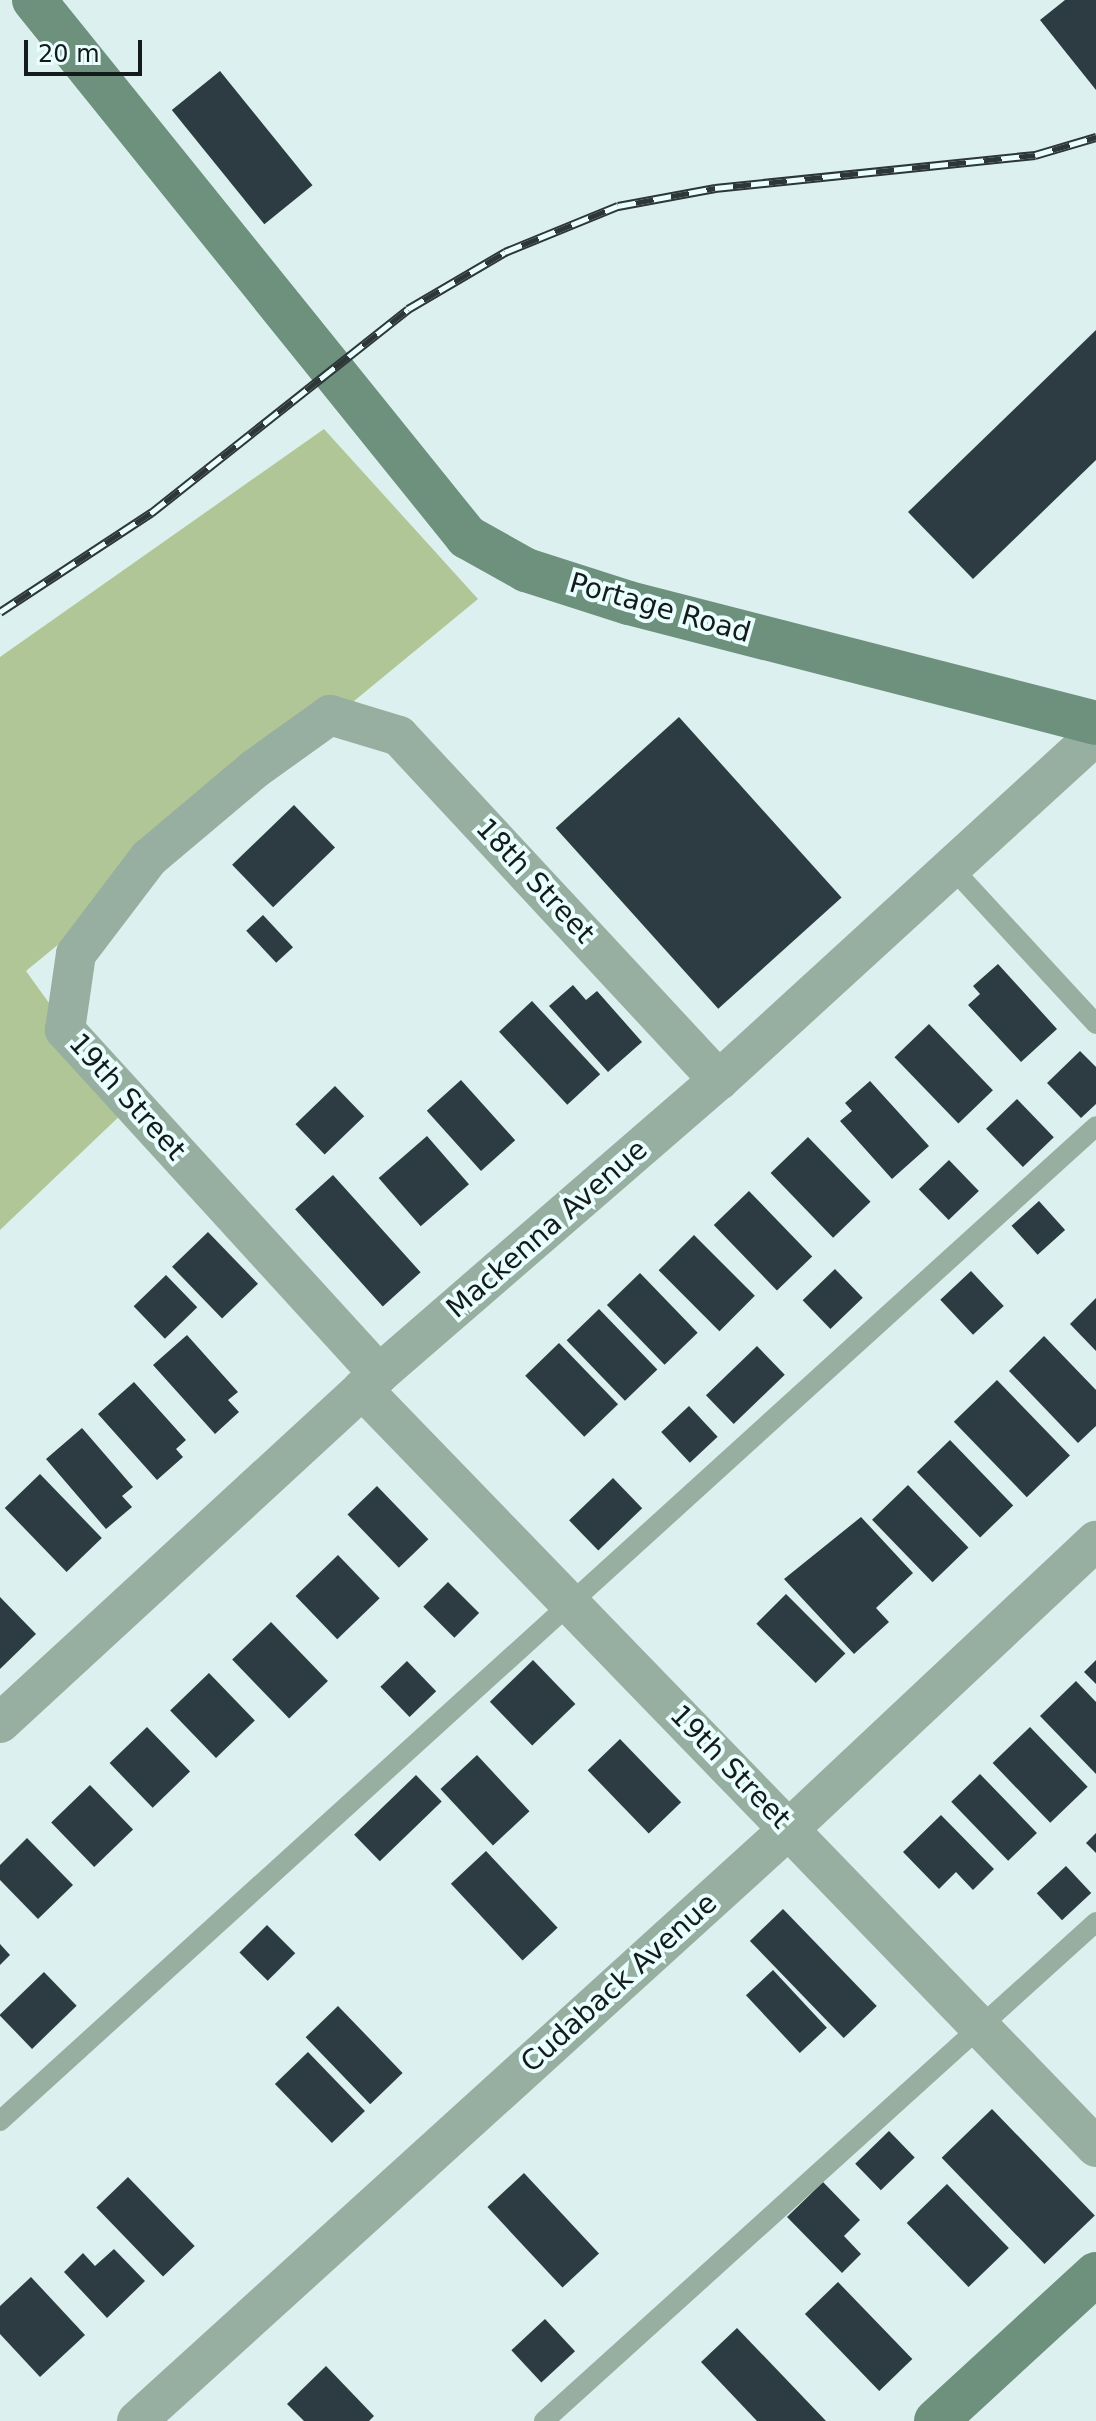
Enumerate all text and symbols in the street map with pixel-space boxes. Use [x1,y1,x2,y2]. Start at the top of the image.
scale bar [28,24,146,74]
text: 20 m [38,40,100,68]
street label: Portage Road [566,566,754,650]
street label: 18th Street [469,812,601,950]
street label: 19th Street [62,1027,192,1167]
street label: Mackenna Avenue [440,1133,654,1325]
street label: 19th Street [663,1698,797,1836]
street label: Cudaback Avenue [514,1886,724,2080]

